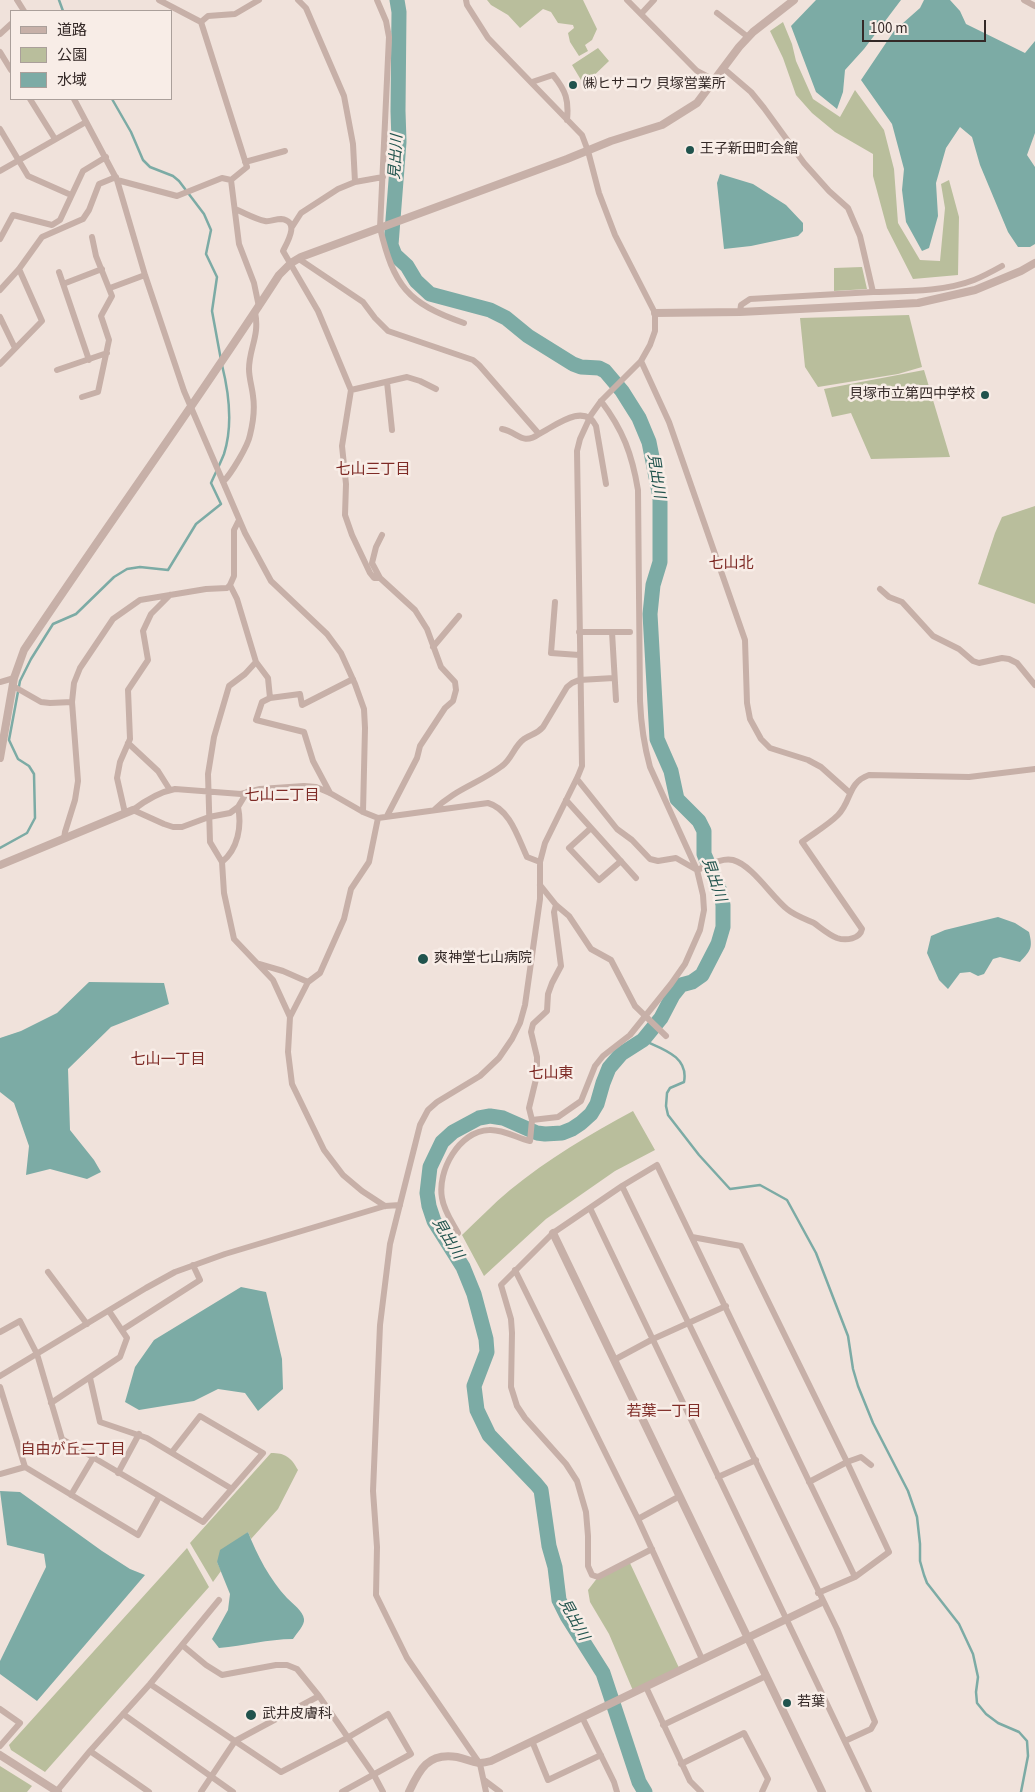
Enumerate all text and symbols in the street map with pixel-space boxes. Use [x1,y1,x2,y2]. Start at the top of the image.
legend [10,10,172,100]
scale bar [865,10,989,42]
text: 100 m [870,18,908,39]
text: 道路 [57,20,87,41]
text: 公園 [57,45,87,66]
text: 水域 [57,70,87,91]
place label: ㈱ヒサコウ 貝塚営業所 [583,77,726,93]
marker: ㈱ヒサコウ 貝塚営業所 [567,79,579,91]
water label: 見出川 [387,134,407,180]
place label: 王子新田町会館 [700,142,798,158]
marker: 王子新田町会館 [684,144,696,156]
place label: 貝塚市立第四中学校 [849,387,975,403]
marker: 貝塚市立第四中学校 [979,389,991,401]
water label: 見出川 [643,452,667,500]
district label: 七山三丁目 [336,462,410,480]
district label: 七山北 [709,556,753,574]
district label: 七山二丁目 [245,788,319,806]
water label: 見出川 [697,856,729,904]
place label: 爽神堂七山病院 [434,951,532,967]
marker: 爽神堂七山病院 [416,952,430,966]
district label: 七山一丁目 [131,1052,205,1070]
district label: 七山東 [529,1066,573,1084]
water label: 見出川 [428,1215,466,1263]
district label: 若葉一丁目 [627,1404,701,1422]
district label: 自由が丘二丁目 [21,1442,125,1460]
water label: 見出川 [554,1596,592,1644]
place label: 若葉 [797,1695,825,1711]
marker: 若葉 [781,1697,793,1709]
place label: 武井皮膚科 [262,1707,332,1723]
marker: 武井皮膚科 [244,1708,258,1722]

